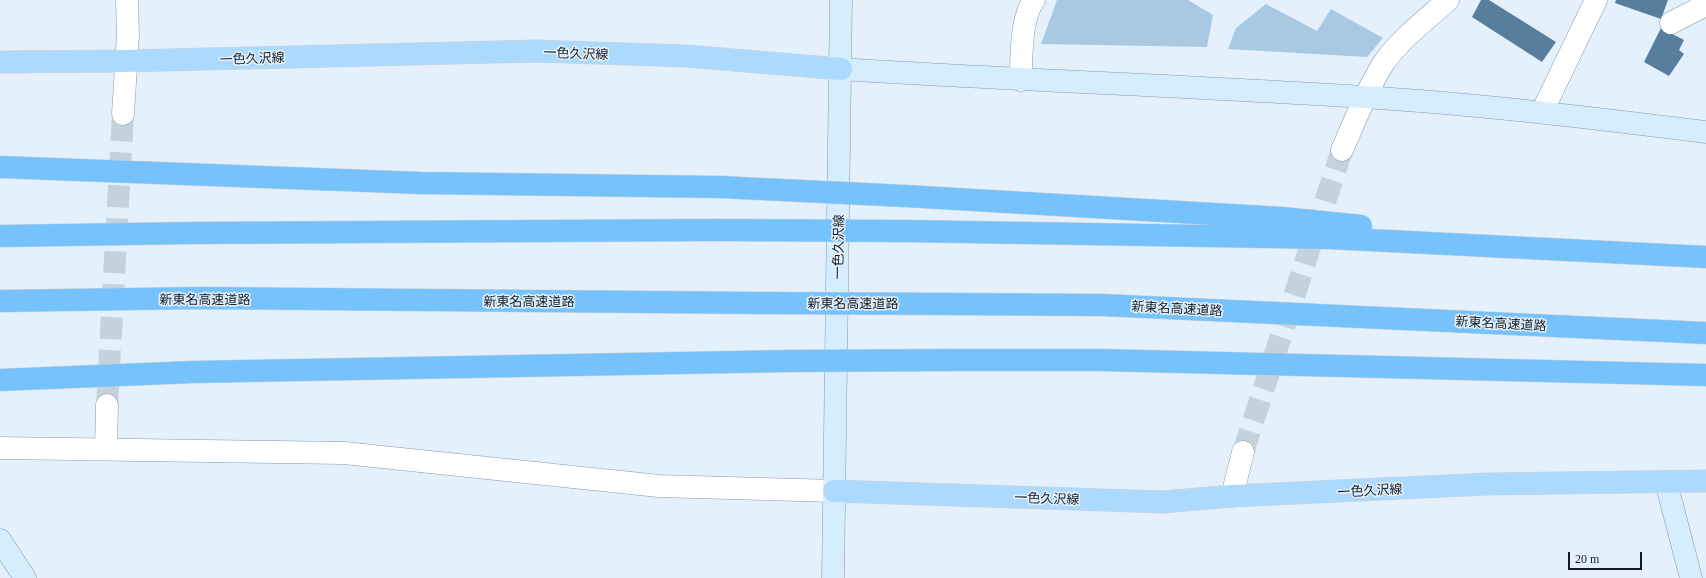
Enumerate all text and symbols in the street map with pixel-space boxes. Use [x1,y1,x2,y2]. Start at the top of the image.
street label: 一色久沢線 [543,44,609,62]
street label: 一色久沢線 [219,49,285,67]
street label: 一色久沢線 [830,214,846,280]
street label: 新東名高速道路 [160,291,250,307]
street label: 新東名高速道路 [484,293,574,309]
street label: 新東名高速道路 [808,295,898,311]
street label: 新東名高速道路 [1131,298,1223,318]
street label: 新東名高速道路 [1455,313,1547,333]
street label: 一色久沢線 [1337,481,1403,499]
street label: 一色久沢線 [1014,489,1080,507]
scale bar [1570,544,1644,570]
text: 20 m [1575,552,1599,566]

